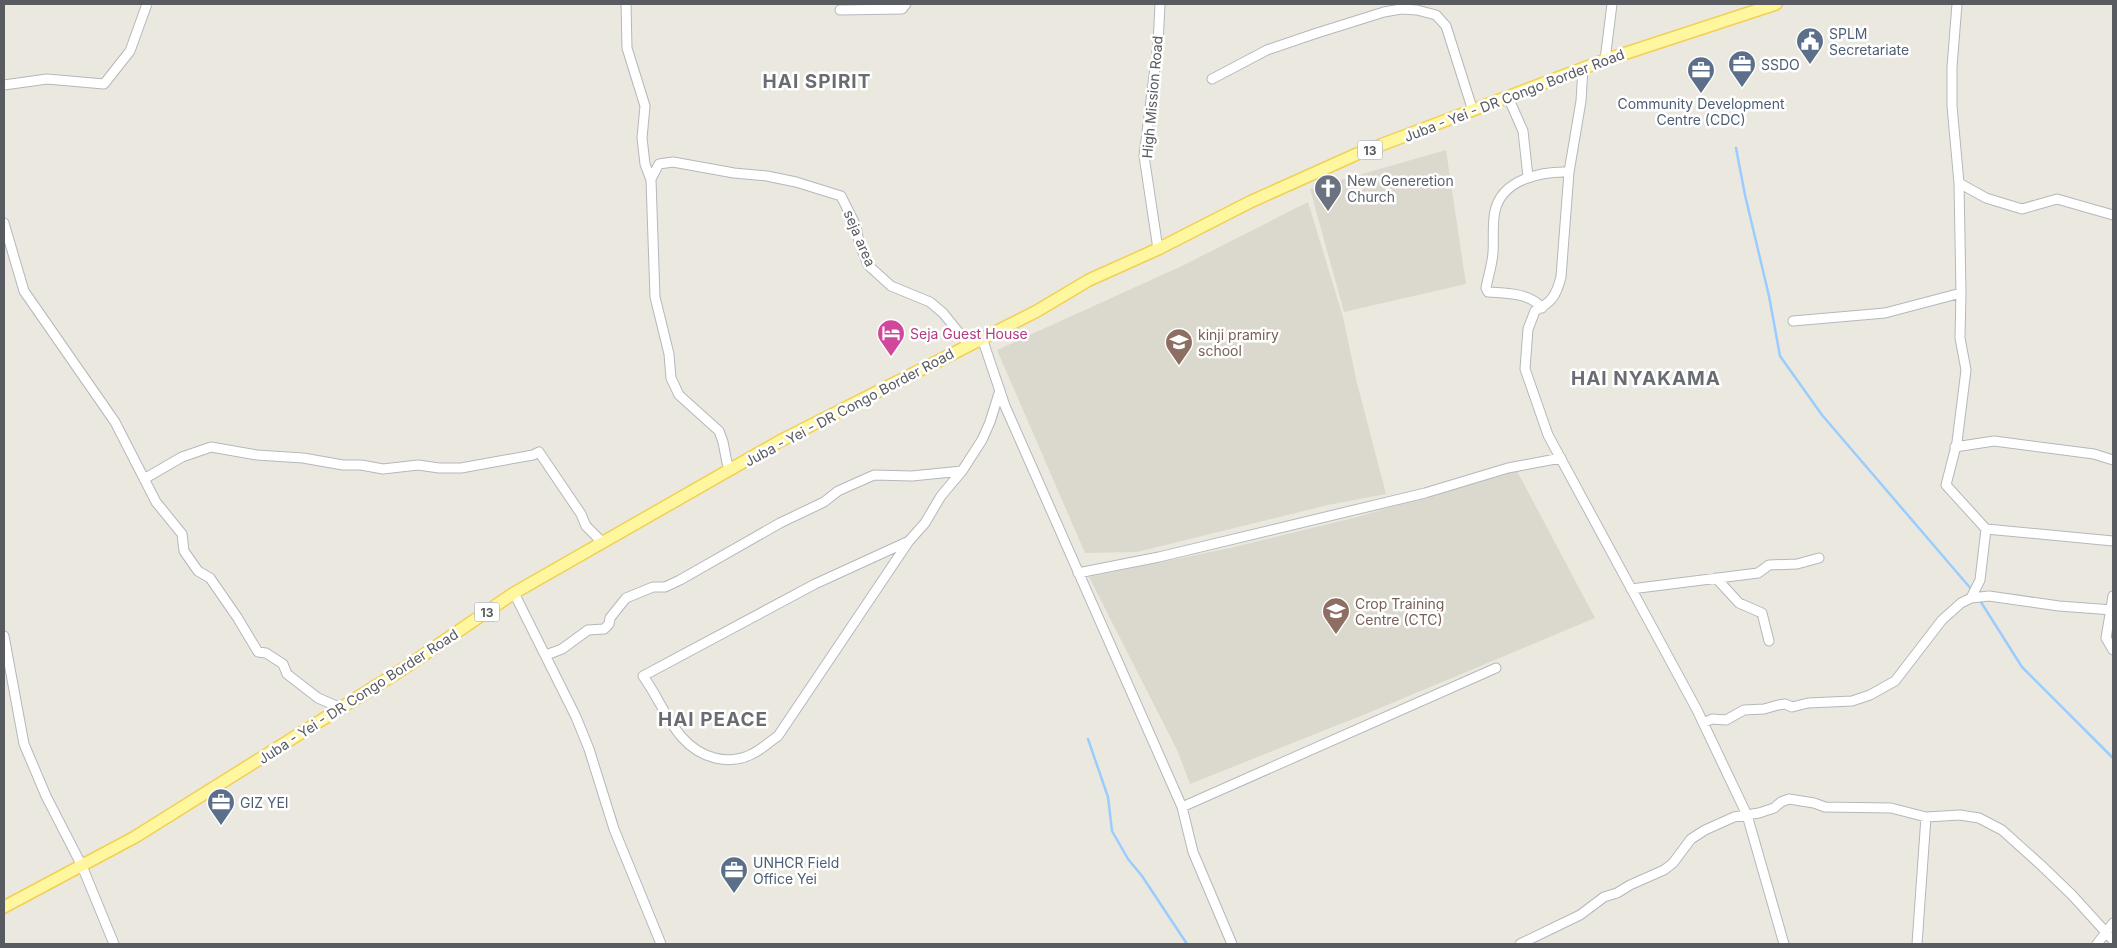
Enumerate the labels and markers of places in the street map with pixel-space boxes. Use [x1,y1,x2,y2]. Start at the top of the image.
place label: SPLM Secretariate [1829,25,1909,58]
public building icon: SPLM Secretariate [1795,26,1825,65]
office icon: SSDO [1727,49,1757,88]
office icon: Community Development Centre (CDC) [1686,55,1716,94]
place label: SSDO [1761,56,1800,73]
place label: Community Development Centre (CDC) [1617,95,1785,128]
place label: New Generetion Church [1347,172,1454,205]
church icon: New Generetion Church [1313,173,1343,212]
hotel icon: Seja Guest House [876,318,906,357]
place label: Seja Guest House [910,325,1028,342]
place label: kinji pramiry school [1198,326,1279,359]
school or university icon: kinji pramiry school [1164,327,1194,366]
place label: Crop Training Centre (CTC) [1355,595,1444,628]
school or university icon: Crop Training Centre (CTC) [1321,596,1351,635]
office icon: GIZ YEI [206,787,236,826]
place label: GIZ YEI [240,794,289,811]
place label: UNHCR Field Office Yei [753,854,839,887]
office icon: UNHCR Field Office Yei [719,855,749,894]

